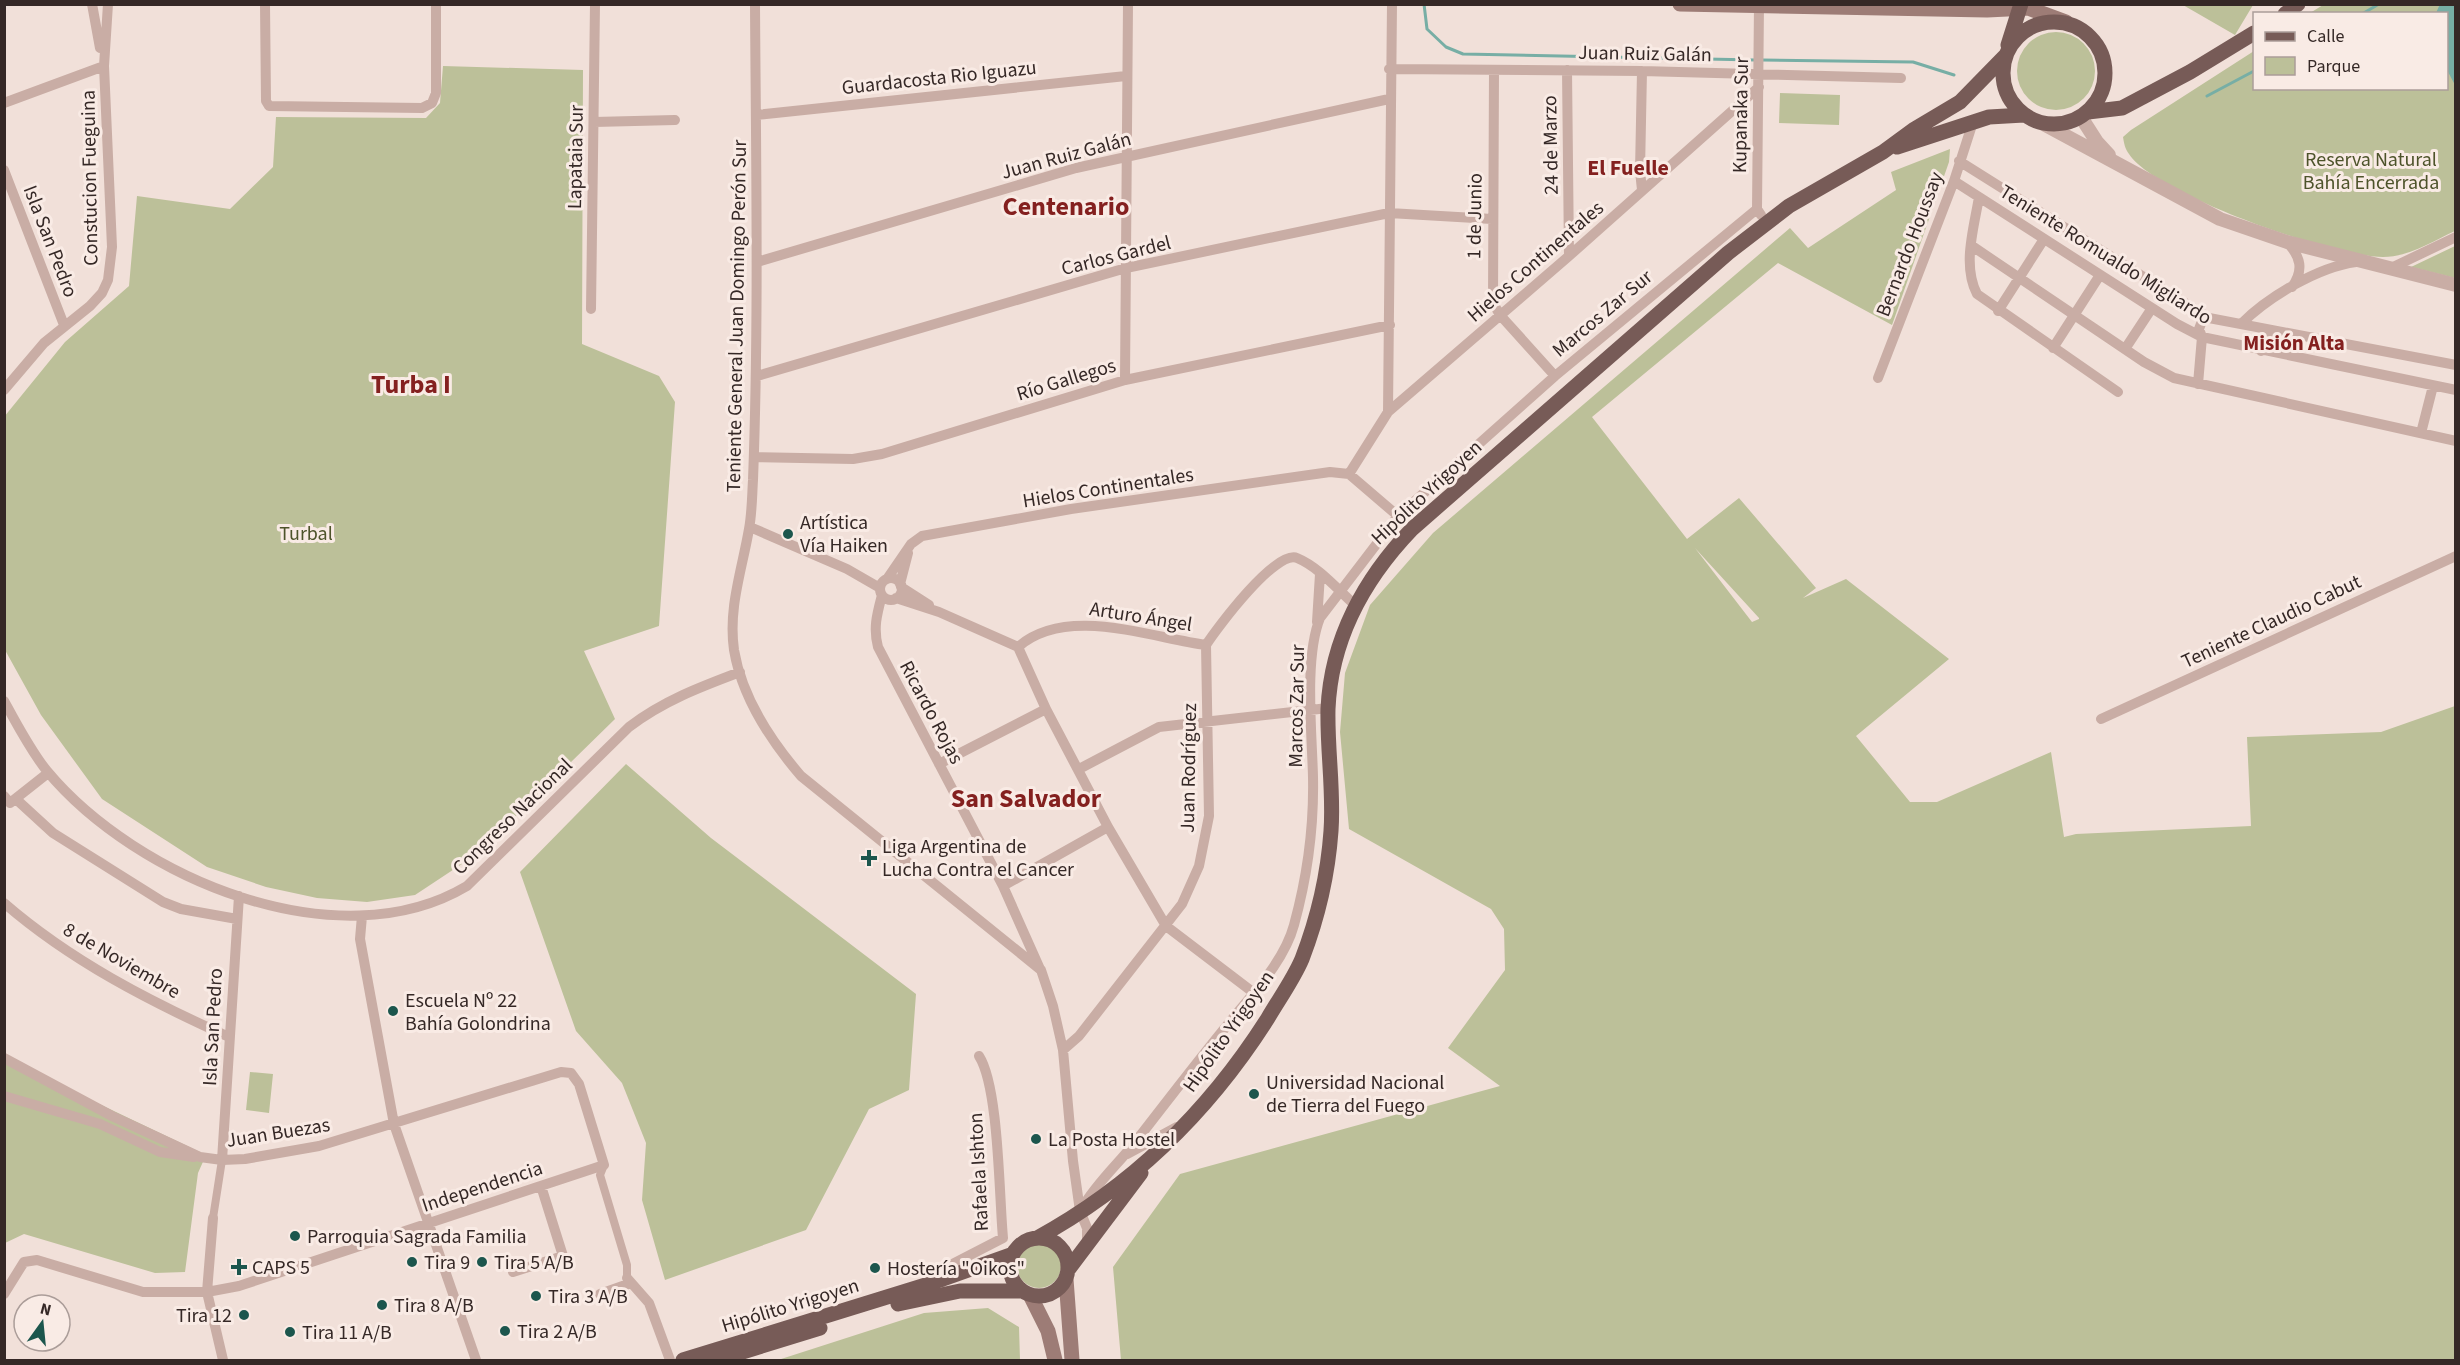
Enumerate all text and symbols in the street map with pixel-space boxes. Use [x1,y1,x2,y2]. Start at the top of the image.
legend [2253,12,2448,90]
text: Calle [2307,24,2345,49]
street label: Juan Ruiz Galán [1578,39,1712,69]
street label: Guardacosta Rio Iguazu [840,54,1038,102]
text: Parque [2307,54,2360,79]
street label: Kupanaka Sur [1726,57,1756,173]
street label: Constucion Fueguina [74,90,106,266]
street label: 24 de Marzo [1536,95,1566,195]
street label: Lapataia Sur [561,105,591,209]
street label: Juan Ruiz Galán [998,125,1134,187]
street label: Teniente General Juan Domingo Perón Sur [720,139,754,493]
park label: Reserva Natural Bahía Encerrada [2303,146,2439,197]
district label: El Fuelle [1587,152,1669,184]
street label: Bernardo Houssay [1869,167,1951,321]
street label: 1 de Junio [1460,173,1490,259]
street label: Teniente Romualdo Migliardo [1994,178,2217,332]
street label: Isla San Pedro [16,181,84,301]
district label: Centenario [1003,188,1129,225]
street label: Hielos Continentales [1461,195,1610,329]
street label: Carlos Gardel [1059,229,1174,283]
street label: Marcos Zar Sur [1546,263,1659,364]
district label: Misión Alta [2243,328,2345,358]
street label: Río Gallegos [1013,352,1119,408]
district label: Turba I [371,366,451,403]
street label: Hipólito Yrigoyen [1365,434,1488,552]
street label: Hielos Continentales [1021,461,1196,515]
place label: Artística Vía Haiken [800,509,888,560]
park label: Turbal [279,520,333,548]
marker: Artística Vía Haiken [781,527,795,541]
street label: Teniente Claudio Cabut [2177,568,2366,676]
street label: Arturo Ángel [1087,595,1194,639]
street label: Marcos Zar Sur [1282,644,1312,768]
street label: Ricardo Rojas [892,656,970,769]
street label: Juan Rodríguez [1174,703,1204,833]
street label: Congreso Nacional [446,752,579,881]
district label: San Salvador [951,780,1102,817]
place label: Liga Argentina de Lucha Contra el Cancer [882,833,1074,884]
marker: Liga Argentina de Lucha Contra el Cancer [860,849,878,867]
street label: 8 de Noviembre [58,916,185,1006]
street label: Hipólito Yrigoyen [1176,965,1281,1098]
street label: Isla San Pedro [196,967,230,1087]
place label: Escuela Nº 22 Bahía Golondrina [405,987,551,1038]
marker: Escuela Nº 22 Bahía Golondrina [386,1004,400,1018]
place label: Universidad Nacional de Tierra del Fuego [1266,1069,1444,1120]
marker: Universidad Nacional de Tierra del Fuego [1247,1087,1261,1101]
street label: Juan Buezas [224,1111,332,1155]
street label: Rafaela Ishton [962,1112,996,1232]
place label: La Posta Hostel [1048,1126,1175,1154]
marker: La Posta Hostel [1029,1132,1043,1146]
street label: Independencia [418,1154,546,1220]
place label: Parroquia Sagrada Familia [307,1223,527,1251]
marker: Parroquia Sagrada Familia [288,1229,302,1243]
place label: Tira 9 [424,1249,470,1277]
place label: Tira 5 A/B [494,1249,574,1277]
place label: CAPS 5 [252,1254,310,1282]
marker: Tira 9 [405,1255,419,1269]
marker: Tira 5 A/B [475,1255,489,1269]
place label: Hostería "Oikos" [887,1255,1025,1283]
marker: CAPS 5 [230,1258,248,1276]
marker: Hostería "Oikos" [868,1261,882,1275]
street label: Hipólito Yrigoyen [718,1272,863,1340]
place label: Tira 3 A/B [548,1283,628,1311]
marker: Tira 3 A/B [529,1289,543,1303]
place label: Tira 8 A/B [394,1292,474,1320]
north arrow [12,1293,72,1353]
text: N [38,1297,54,1321]
marker: Tira 8 A/B [375,1298,389,1312]
place label: Tira 12 [176,1302,232,1330]
marker: Tira 12 [237,1308,251,1322]
place label: Tira 2 A/B [517,1318,597,1346]
place label: Tira 11 A/B [302,1319,392,1347]
marker: Tira 2 A/B [498,1324,512,1338]
marker: Tira 11 A/B [283,1325,297,1339]

